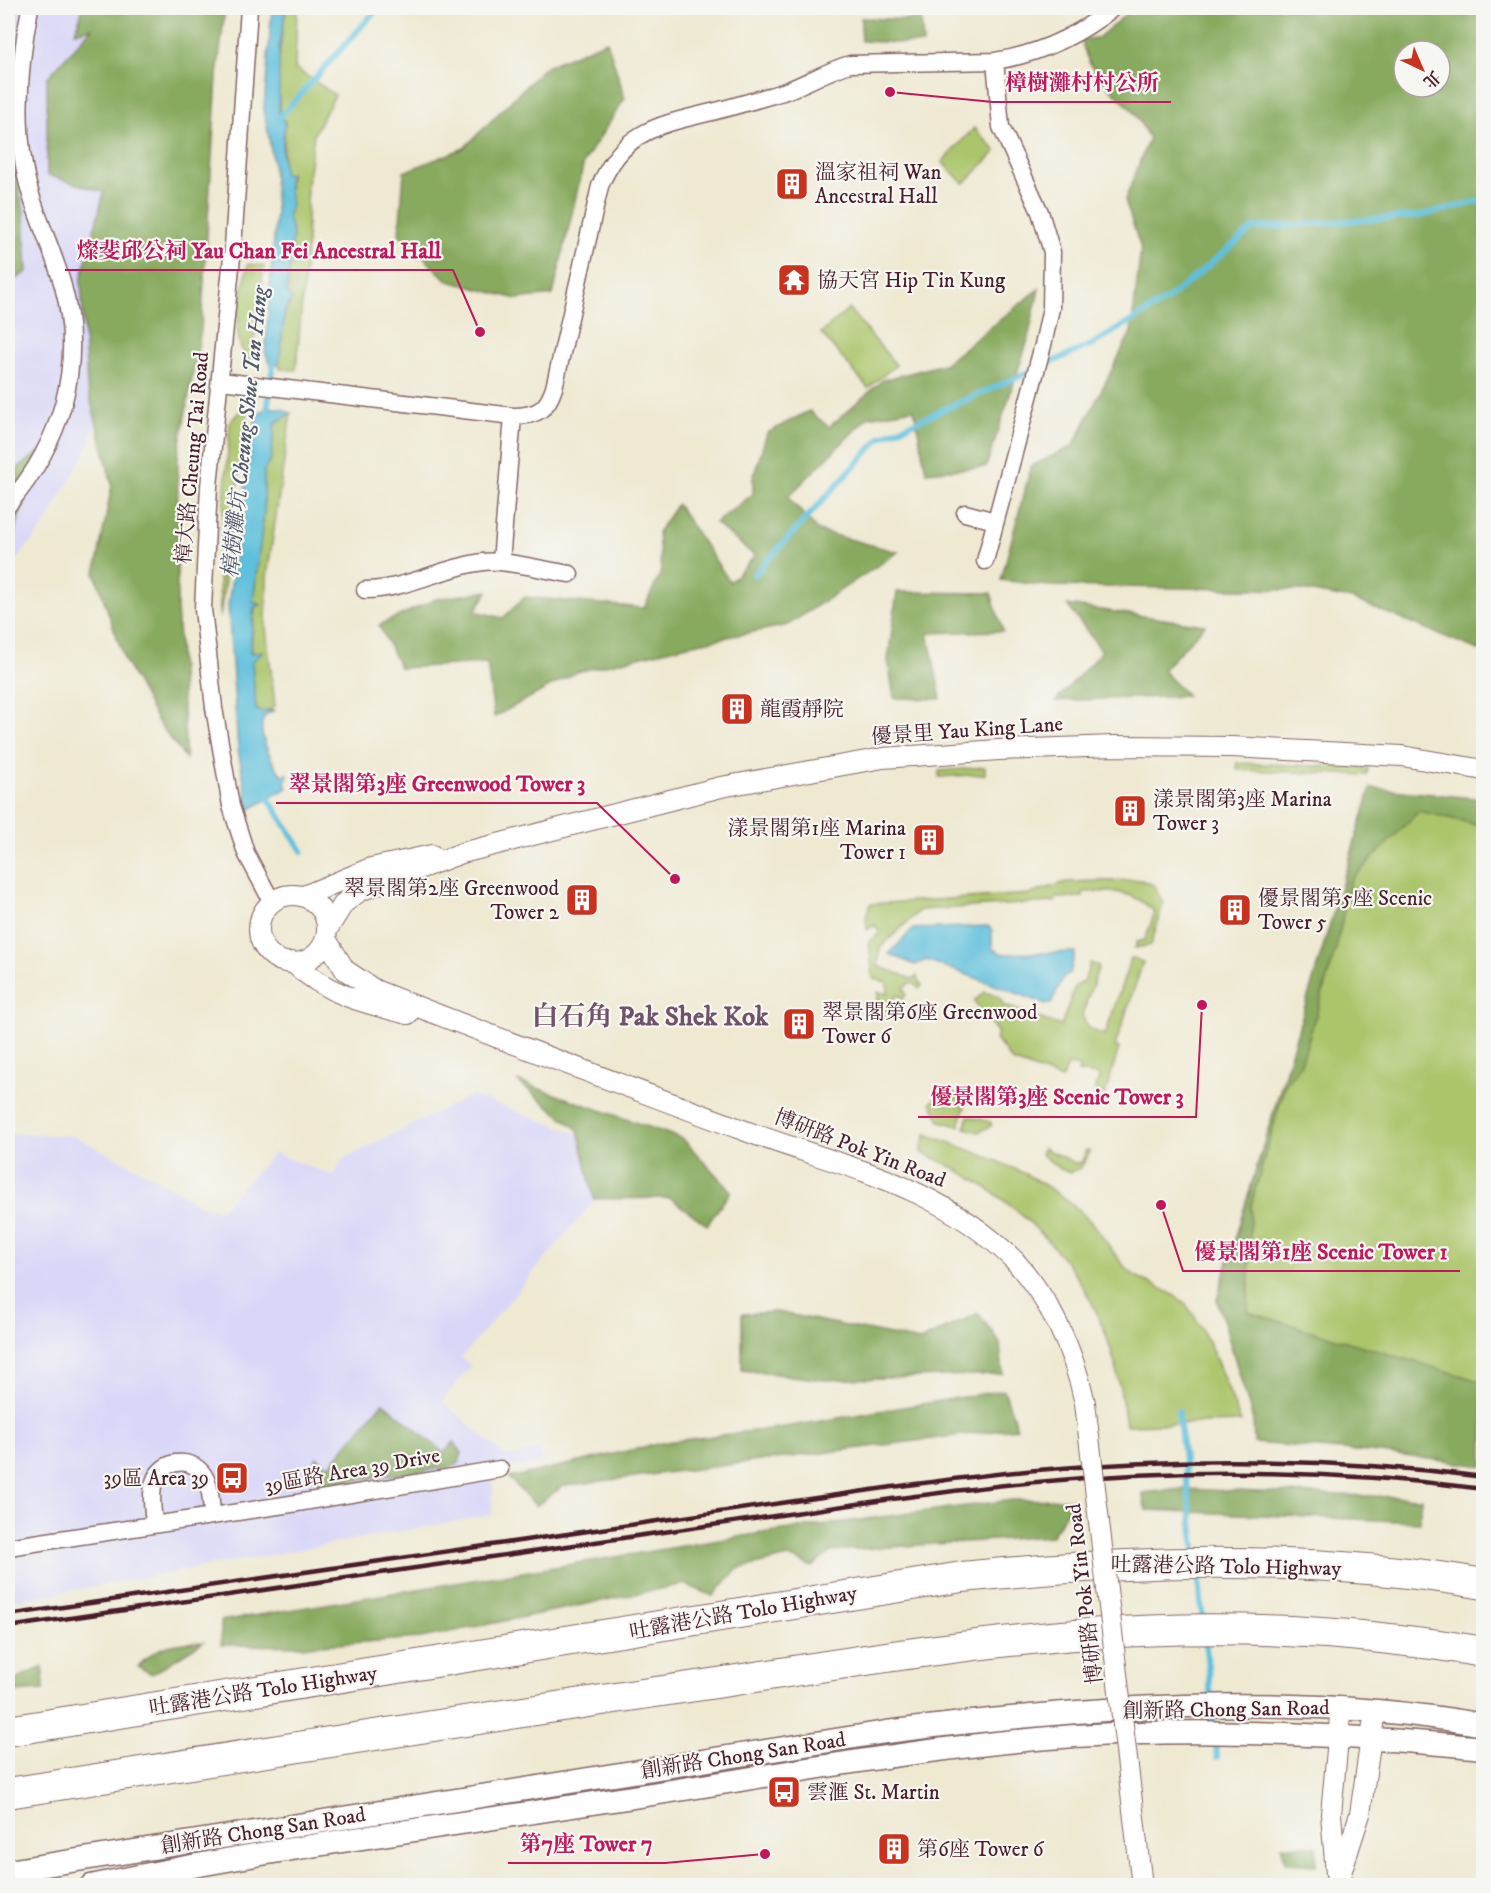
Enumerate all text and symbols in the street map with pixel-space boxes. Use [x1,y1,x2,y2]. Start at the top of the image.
north arrow [1392,39,1452,99]
callout: 樟樹灘村村公所 [993,62,1171,102]
text: 北 [1419,66,1444,92]
text: 樟樹灘村村公所 [1005,70,1159,97]
place label: 溫家祖祠 Wan Ancestral Hall [815,160,941,210]
building icon: 溫家祖祠 Wan Ancestral Hall [774,166,810,202]
callout: 燦斐邱公祠 Yau Chan Fei Ancestral Hall [65,230,453,270]
text: 燦斐邱公祠 Yau Chan Fei Ancestral Hall [77,238,442,265]
temple icon: 協天宮 Hip Tin Kung [776,262,812,298]
place label: 協天宮 Hip Tin Kung [817,268,1006,294]
water label: 樟樹灘坑 Cheung Shue Tan Hang [217,283,274,579]
street label: 樟大路 Cheung Tai Road [171,350,215,565]
building icon: 龍霞靜院 [719,691,755,727]
place label: 龍霞靜院 [760,697,844,723]
street label: 優景里 Yau King Lane [870,711,1064,751]
callout: 翠景閣第3座 Greenwood Tower 3 [276,763,597,803]
text: 翠景閣第3座 Greenwood Tower 3 [289,771,585,798]
place label: 漾景閣第3座 Marina Tower 3 [1153,787,1332,837]
building icon: 漾景閣第3座 Marina Tower 3 [1112,793,1148,829]
place label: 漾景閣第1座 Marina Tower 1 [728,816,906,866]
building icon: 漾景閣第1座 Marina Tower 1 [911,822,947,858]
place label: 翠景閣第2座 Greenwood Tower 2 [344,876,560,926]
building icon: 翠景閣第2座 Greenwood Tower 2 [564,882,600,918]
place label: 優景閣第5座 Scenic Tower 5 [1258,886,1432,936]
building icon: 優景閣第5座 Scenic Tower 5 [1217,892,1253,928]
district label: 白石角 Pak Shek Kok [532,1000,769,1034]
place label: 翠景閣第6座 Greenwood Tower 6 [822,1000,1038,1050]
building icon: 翠景閣第6座 Greenwood Tower 6 [781,1006,817,1042]
callout: 優景閣第3座 Scenic Tower 3 [918,1077,1196,1117]
text: 優景閣第3座 Scenic Tower 3 [930,1084,1184,1111]
street label: 博研路 Pok Yin Road [770,1104,950,1194]
callout: 優景閣第1座 Scenic Tower 1 [1183,1231,1460,1271]
text: 優景閣第1座 Scenic Tower 1 [1194,1239,1448,1266]
street label: 39區路 Area 39 Drive [262,1443,442,1499]
bus stop icon: 39區 Area 39 [214,1460,250,1496]
place label: 39區 Area 39 [104,1466,209,1492]
street label: 博研路 Pok Yin Road [1061,1501,1109,1686]
street label: 吐露港公路 Tolo Highway [1110,1552,1343,1582]
street label: 吐露港公路 Tolo Highway [627,1580,860,1646]
street label: 吐露港公路 Tolo Highway [147,1660,380,1722]
street label: 創新路 Chong San Road [1122,1695,1330,1725]
street label: 創新路 Chong San Road [639,1727,848,1785]
bus stop icon: 雲滙 St. Martin [766,1774,802,1810]
place label: 雲滙 St. Martin [807,1780,940,1806]
street label: 創新路 Chong San Road [159,1802,368,1860]
callout: 第7座 Tower 7 [508,1823,665,1863]
text: 第7座 Tower 7 [520,1831,652,1858]
building icon: 第6座 Tower 6 [876,1831,912,1867]
place label: 第6座 Tower 6 [917,1837,1045,1863]

